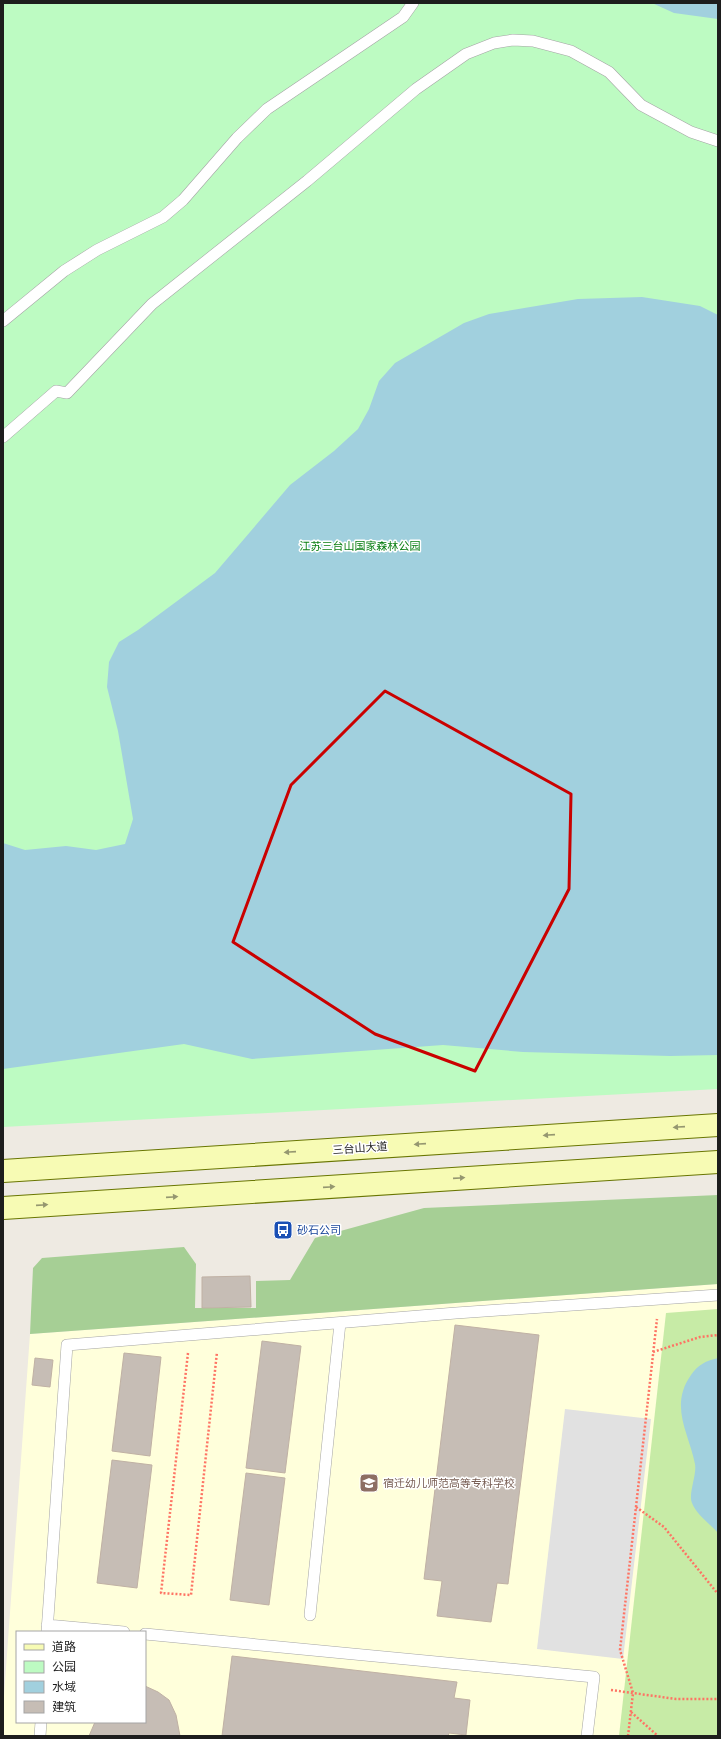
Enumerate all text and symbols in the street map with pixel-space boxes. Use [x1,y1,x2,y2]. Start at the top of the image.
park label: 江苏三台山国家森林公园 [300,540,421,552]
one-way arrow [673,1124,685,1131]
one-way arrow [543,1132,555,1139]
street label: 三台山大道 [332,1140,388,1156]
one-way arrow [414,1140,426,1147]
one-way arrow [284,1149,296,1156]
one-way arrow [453,1175,465,1182]
one-way arrow [323,1183,335,1190]
one-way arrow [166,1193,178,1200]
one-way arrow [36,1202,48,1209]
bus stop icon: 砂石公司 [272,1219,294,1241]
place label: 砂石公司 [297,1224,341,1236]
school or university icon: 宿迁幼儿师范高等专科学校 [358,1472,380,1494]
place label: 宿迁幼儿师范高等专科学校 [383,1477,515,1489]
legend [16,1631,146,1723]
text: 道路 [52,1640,76,1654]
text: 公园 [52,1660,76,1674]
text: 水域 [52,1680,76,1694]
text: 建筑 [52,1700,76,1714]

